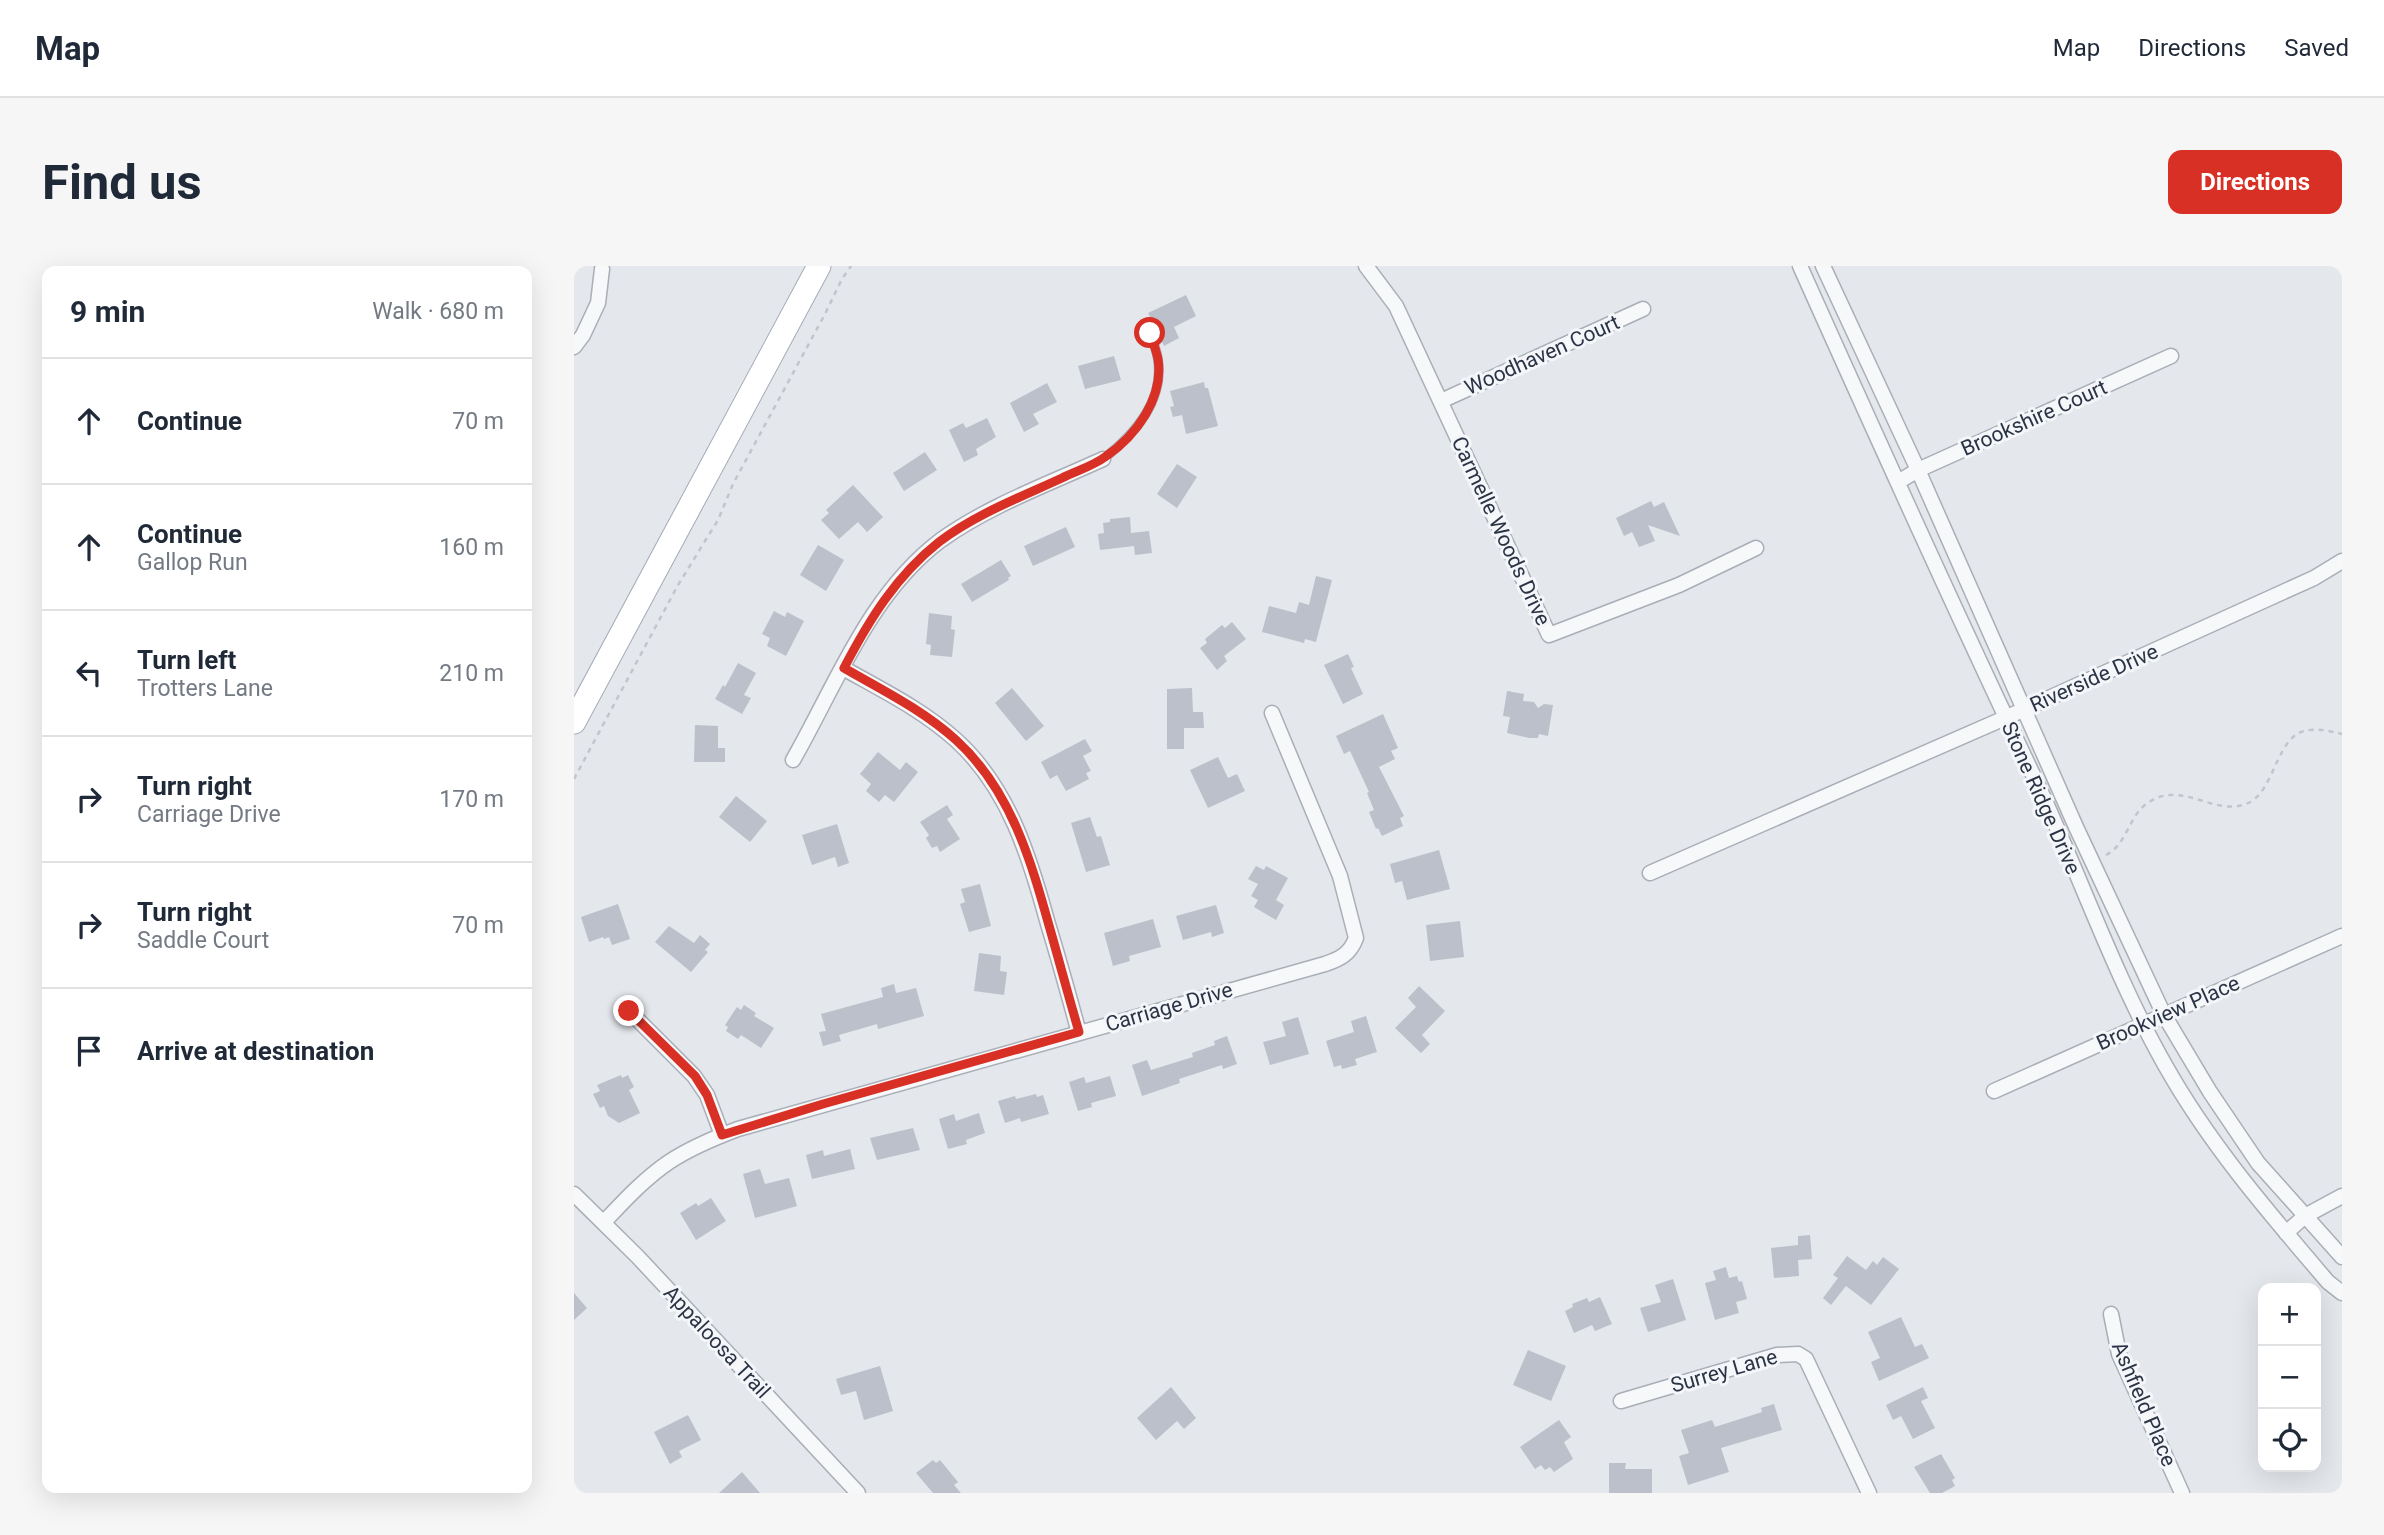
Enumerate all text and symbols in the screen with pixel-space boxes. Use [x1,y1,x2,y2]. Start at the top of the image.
text: Map [35,29,100,68]
text: Map [2053,34,2100,62]
text: Directions [2138,34,2246,62]
text: Saved [2284,34,2349,62]
button: Directions [2168,150,2342,214]
text: Find us [42,154,202,211]
text: 9 min [70,294,145,329]
text: Walk · 680 m [372,298,504,325]
street label: Woodhaven Court [1461,310,1623,400]
route start [1134,317,1165,348]
street label: Brookshire Court [1957,375,2111,461]
icon: ahead [70,402,108,440]
text: Continue [137,406,242,436]
text: 70 m [452,408,504,435]
street label: Carmelle Woods Drive [1447,433,1555,629]
text: Continue [137,519,242,549]
icon: ahead [70,528,108,566]
text: 160 m [439,534,504,561]
text: Gallop Run [137,549,248,576]
street label: Riverside Drive [2026,639,2162,717]
text: Turn left [137,645,236,675]
icon: left [70,654,108,692]
text: 210 m [439,660,504,687]
text: Trotters Lane [137,675,273,702]
street label: Stone Ridge Drive [1997,718,2085,878]
text: Turn right [137,771,252,801]
icon: right [70,780,108,818]
text: 170 m [439,786,504,813]
text: Carriage Drive [137,801,281,828]
text: Turn right [137,897,252,927]
icon: right [70,906,108,944]
text: 70 m [452,912,504,939]
text: Saddle Court [137,927,269,954]
street label: Brookview Place [2093,971,2243,1055]
street label: Carriage Drive [1103,977,1235,1037]
route end [613,995,644,1026]
icon: arrive [70,1032,108,1070]
text: Arrive at destination [137,1036,374,1066]
street label: Appaloosa Trail [659,1281,775,1403]
map controls [2258,1283,2321,1472]
button: + [2258,1283,2321,1346]
street label: Ashfield Place [2107,1338,2181,1470]
street label: Surrey Lane [1668,1344,1780,1398]
button: − [2258,1346,2321,1409]
button: locate [2258,1409,2321,1472]

